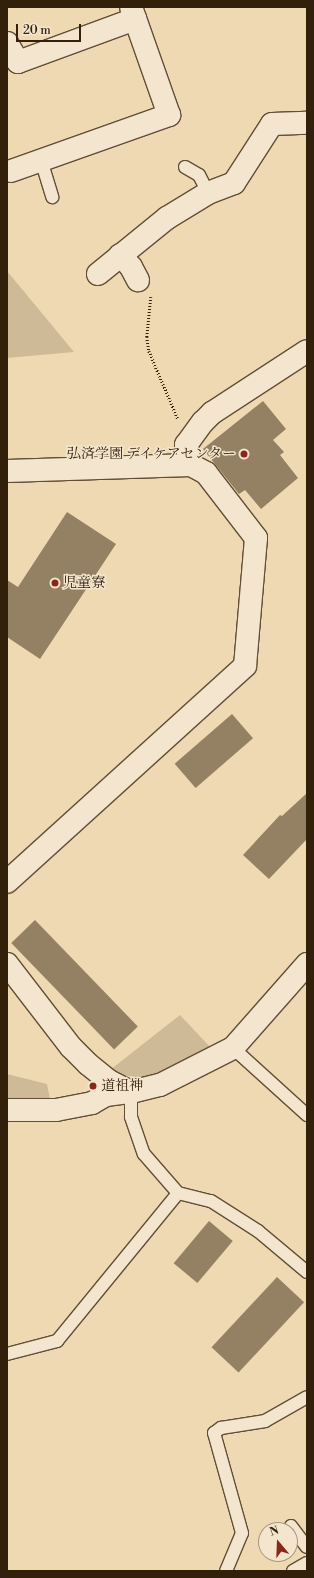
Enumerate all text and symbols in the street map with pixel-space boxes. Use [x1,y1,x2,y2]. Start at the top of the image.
scale bar [18,16,83,42]
text: 20 m [23,23,51,38]
place label: 弘済学園 デイケアセンター [65,446,236,462]
marker: 弘済学園 デイケアセンター [239,449,249,459]
place label: 児童寮 [63,575,105,591]
marker: 児童寮 [50,578,60,588]
place label: 道祖神 [101,1078,143,1094]
marker: 道祖神 [88,1081,98,1091]
north arrow [258,1522,298,1562]
text: N [268,1524,281,1540]

